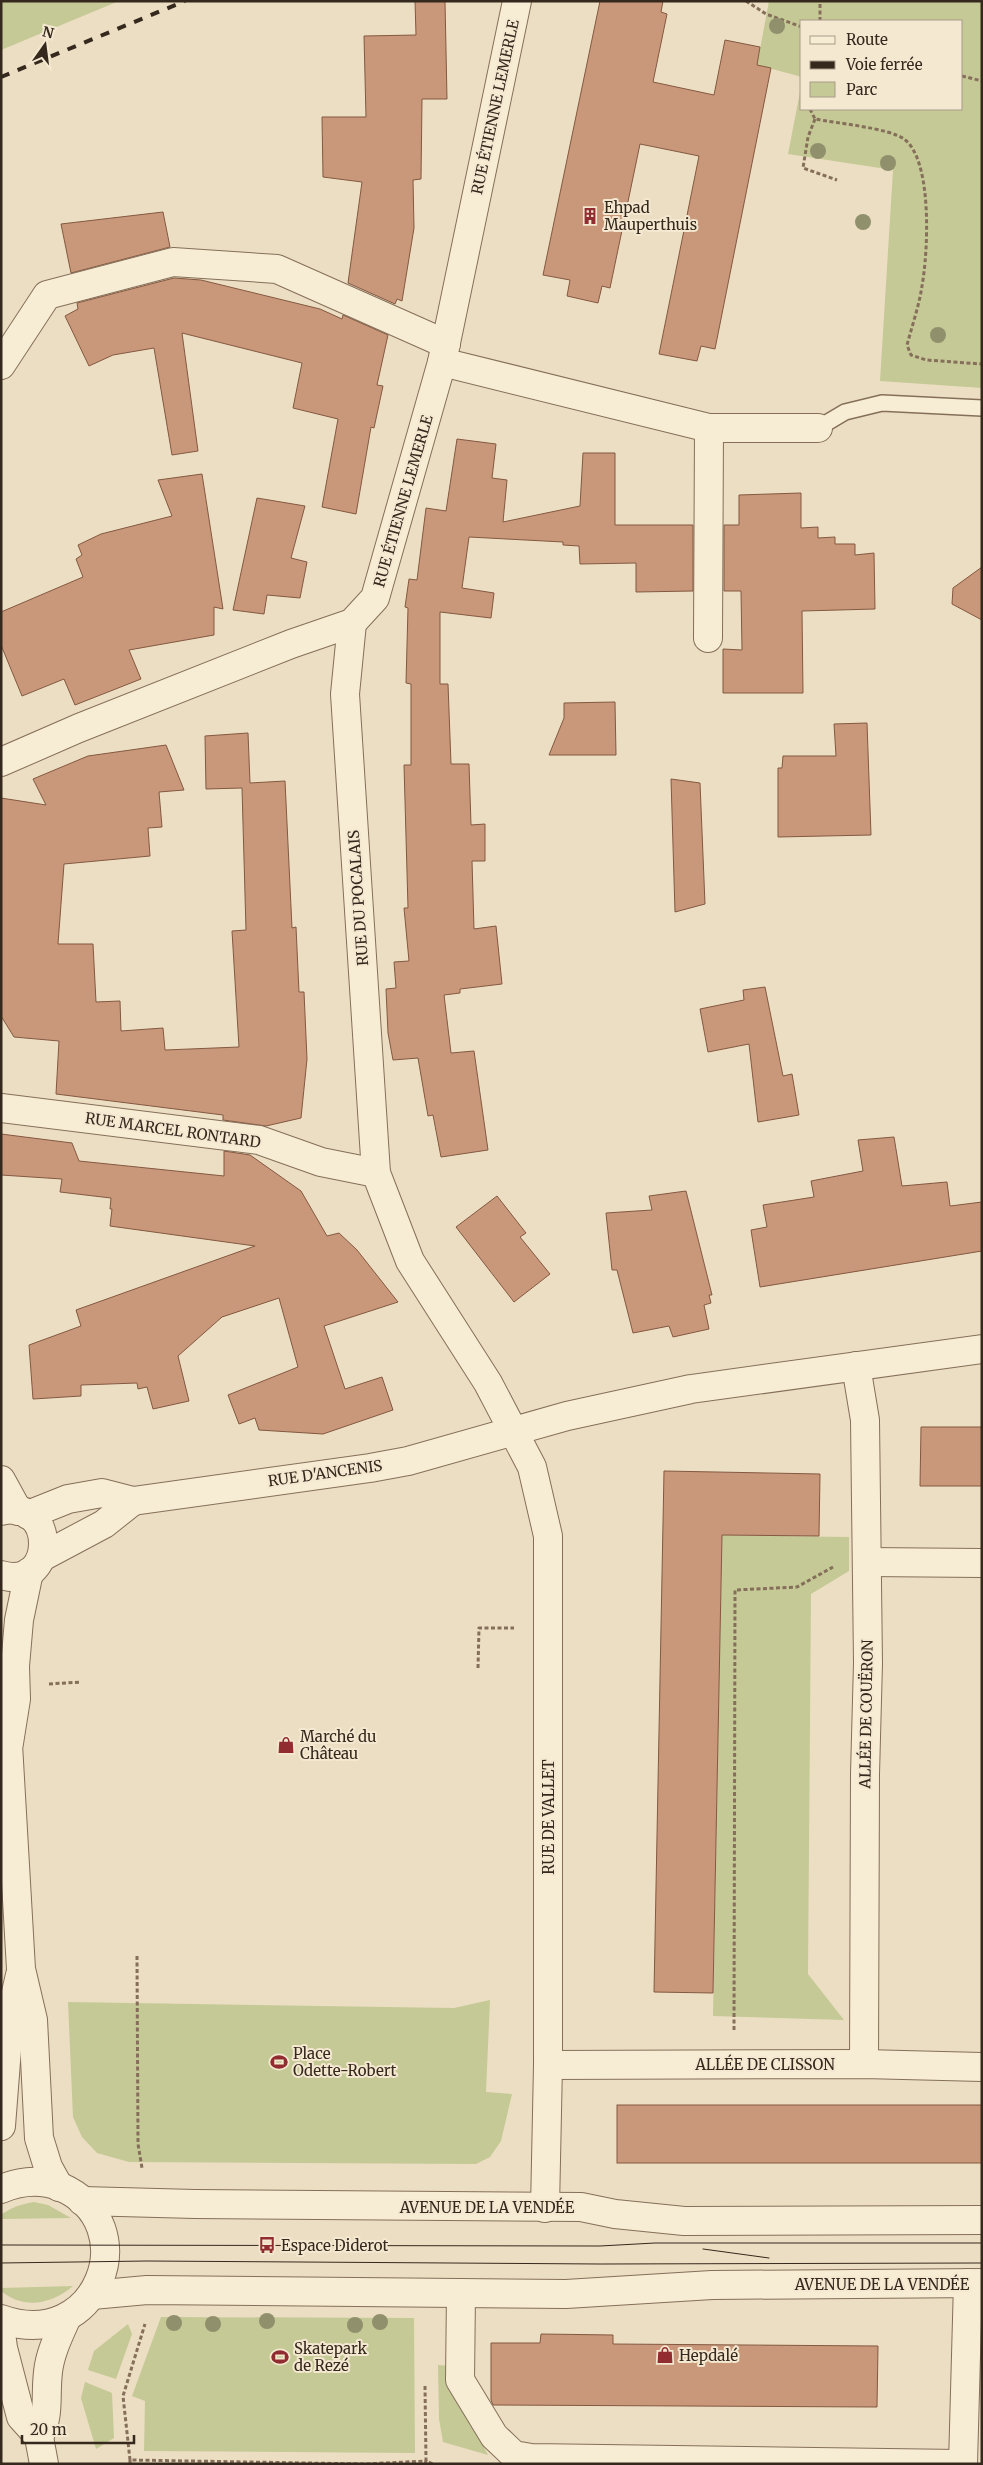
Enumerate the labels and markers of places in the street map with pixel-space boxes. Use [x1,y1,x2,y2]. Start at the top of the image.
place label: Ehpad Mauperthuis [604,198,697,234]
building icon: Ehpad Mauperthuis [580,206,600,226]
place label: Marché du Château [300,1727,376,1763]
shop icon: Marché du Château [276,1735,296,1755]
place label: Place Odette-Robert [293,2044,397,2080]
sports icon: Place Odette-Robert [269,2052,289,2072]
bus stop icon: Espace Diderot [257,2235,277,2255]
place label: Espace Diderot [281,2236,388,2255]
place label: Skatepark de Rezé [294,2339,367,2375]
shop icon: Hepdalé [655,2345,675,2365]
place label: Hepdalé [679,2346,738,2365]
sports icon: Skatepark de Rezé [270,2347,290,2367]

